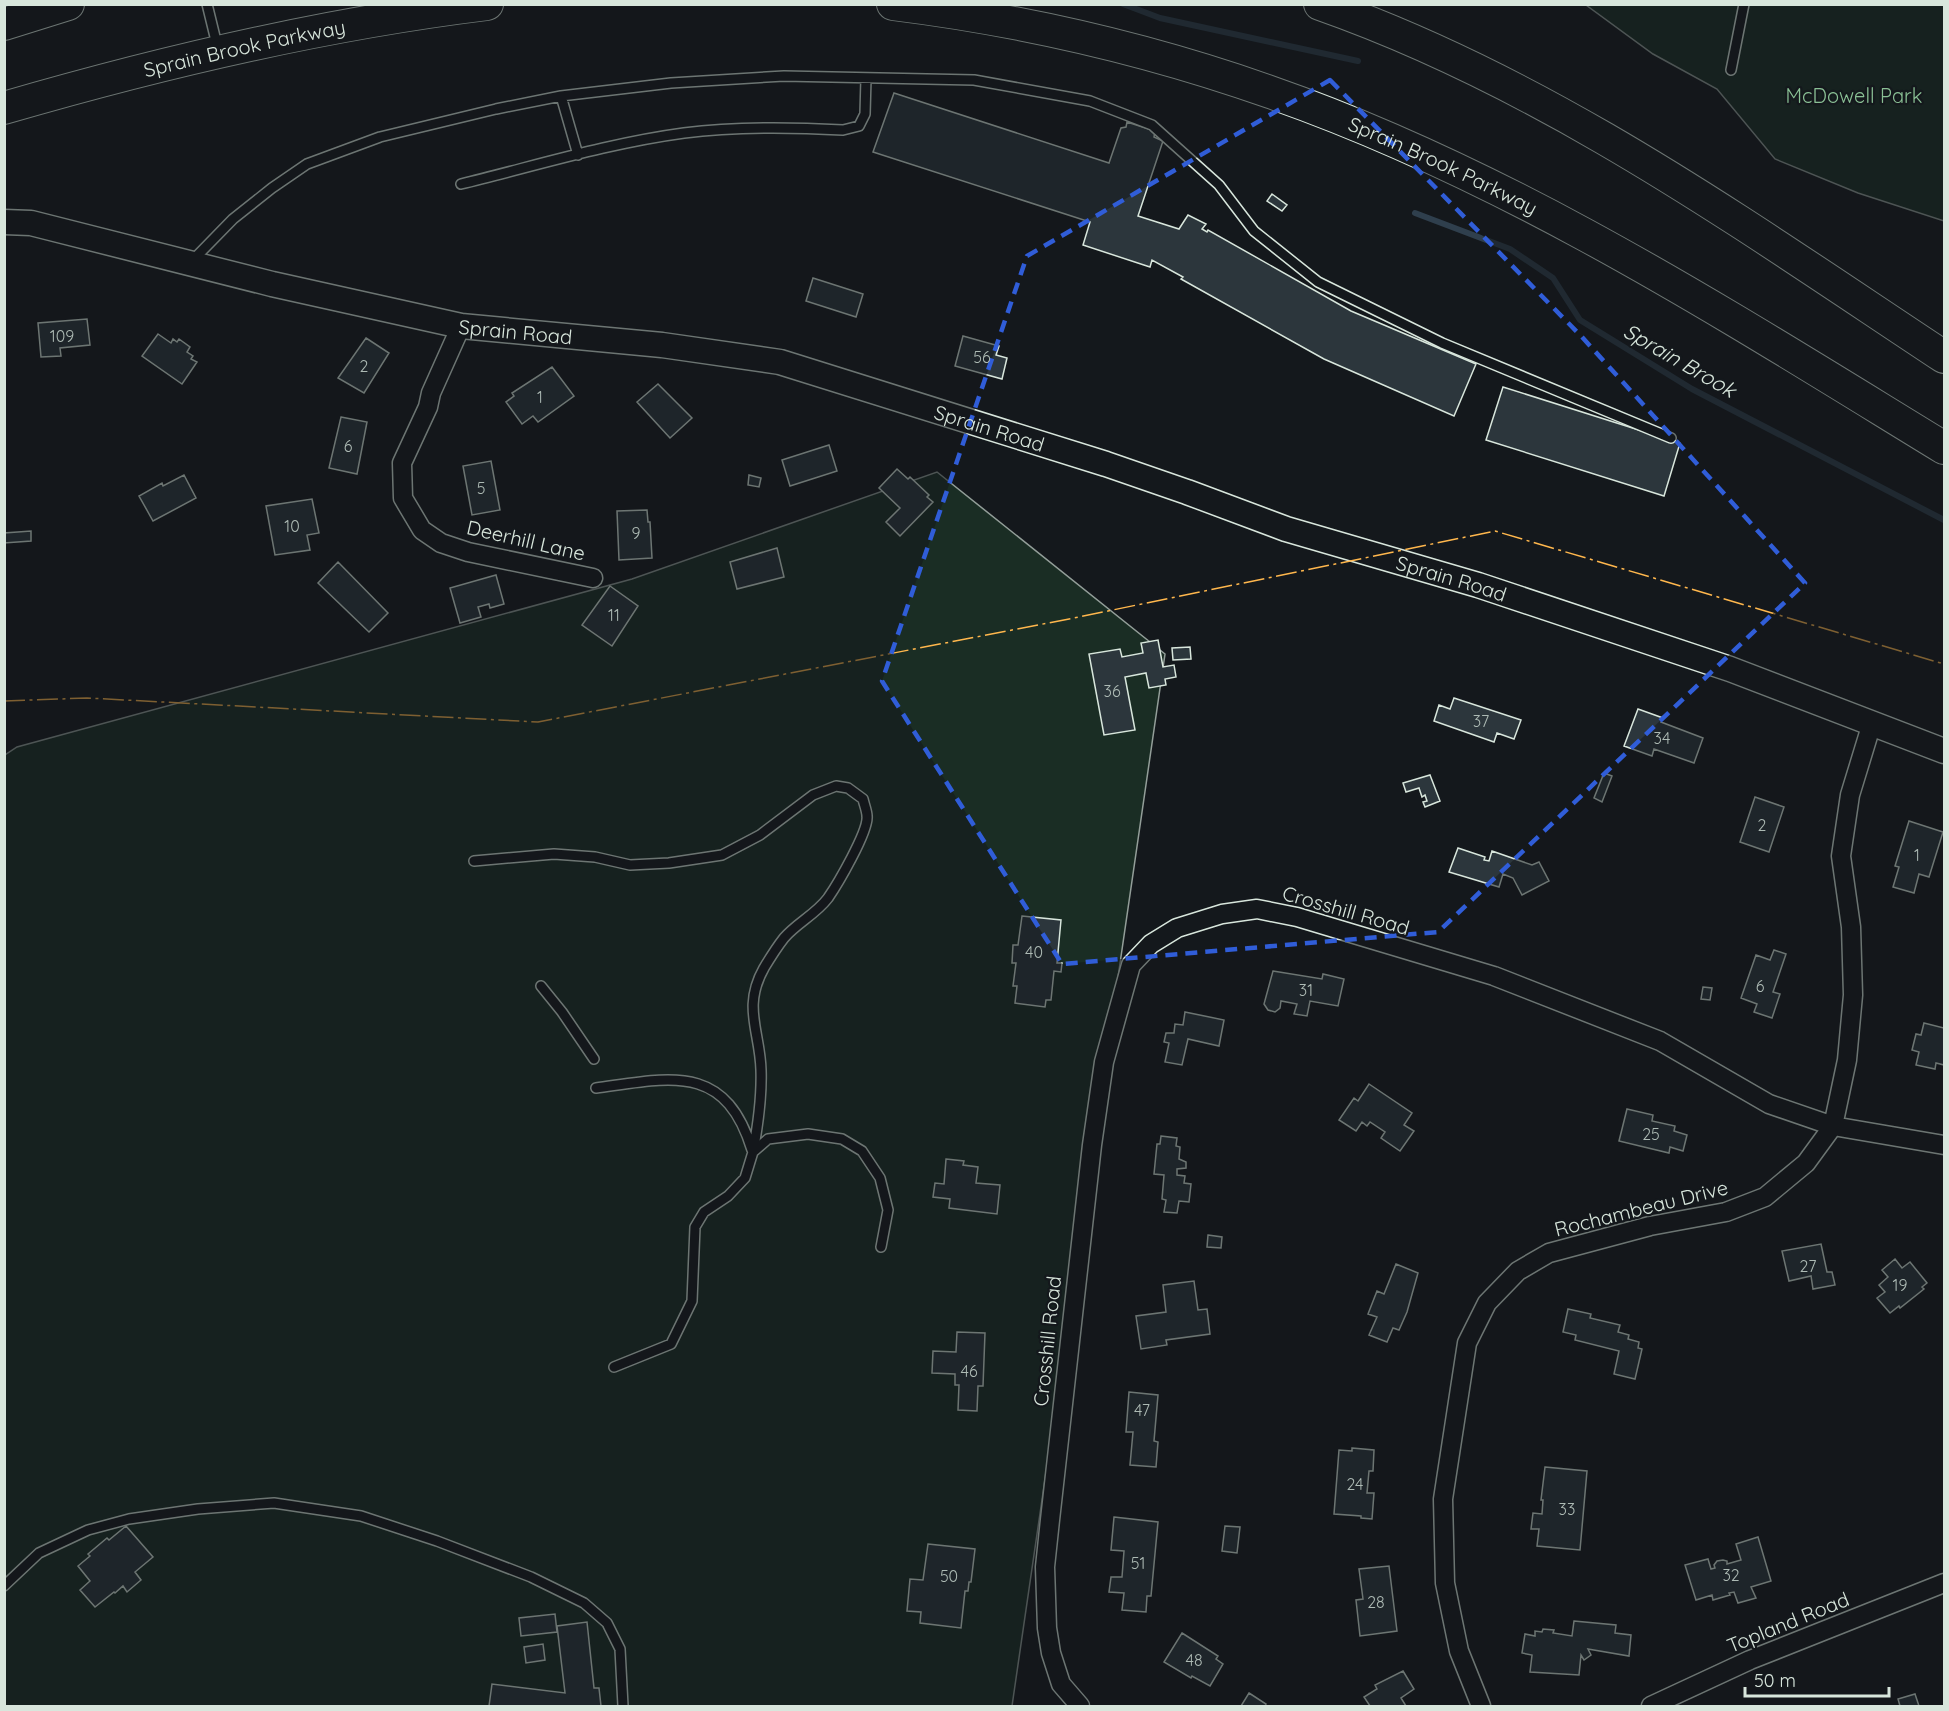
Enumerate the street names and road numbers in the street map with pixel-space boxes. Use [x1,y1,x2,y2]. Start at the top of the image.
street label: Sprain Brook Parkway [141,13,347,82]
street label: Sprain Brook Parkway [1345,110,1542,220]
street label: Sprain Road [458,313,573,349]
street label: Sprain Road [932,399,1048,457]
street label: Deerhill Lane [464,514,588,566]
street label: Sprain Road [1394,549,1510,606]
street label: Crosshill Road [1280,880,1412,940]
street label: Rochambeau Drive [1552,1174,1730,1242]
street label: Crosshill Road [1028,1275,1066,1407]
street label: Topland Road [1723,1586,1853,1658]

